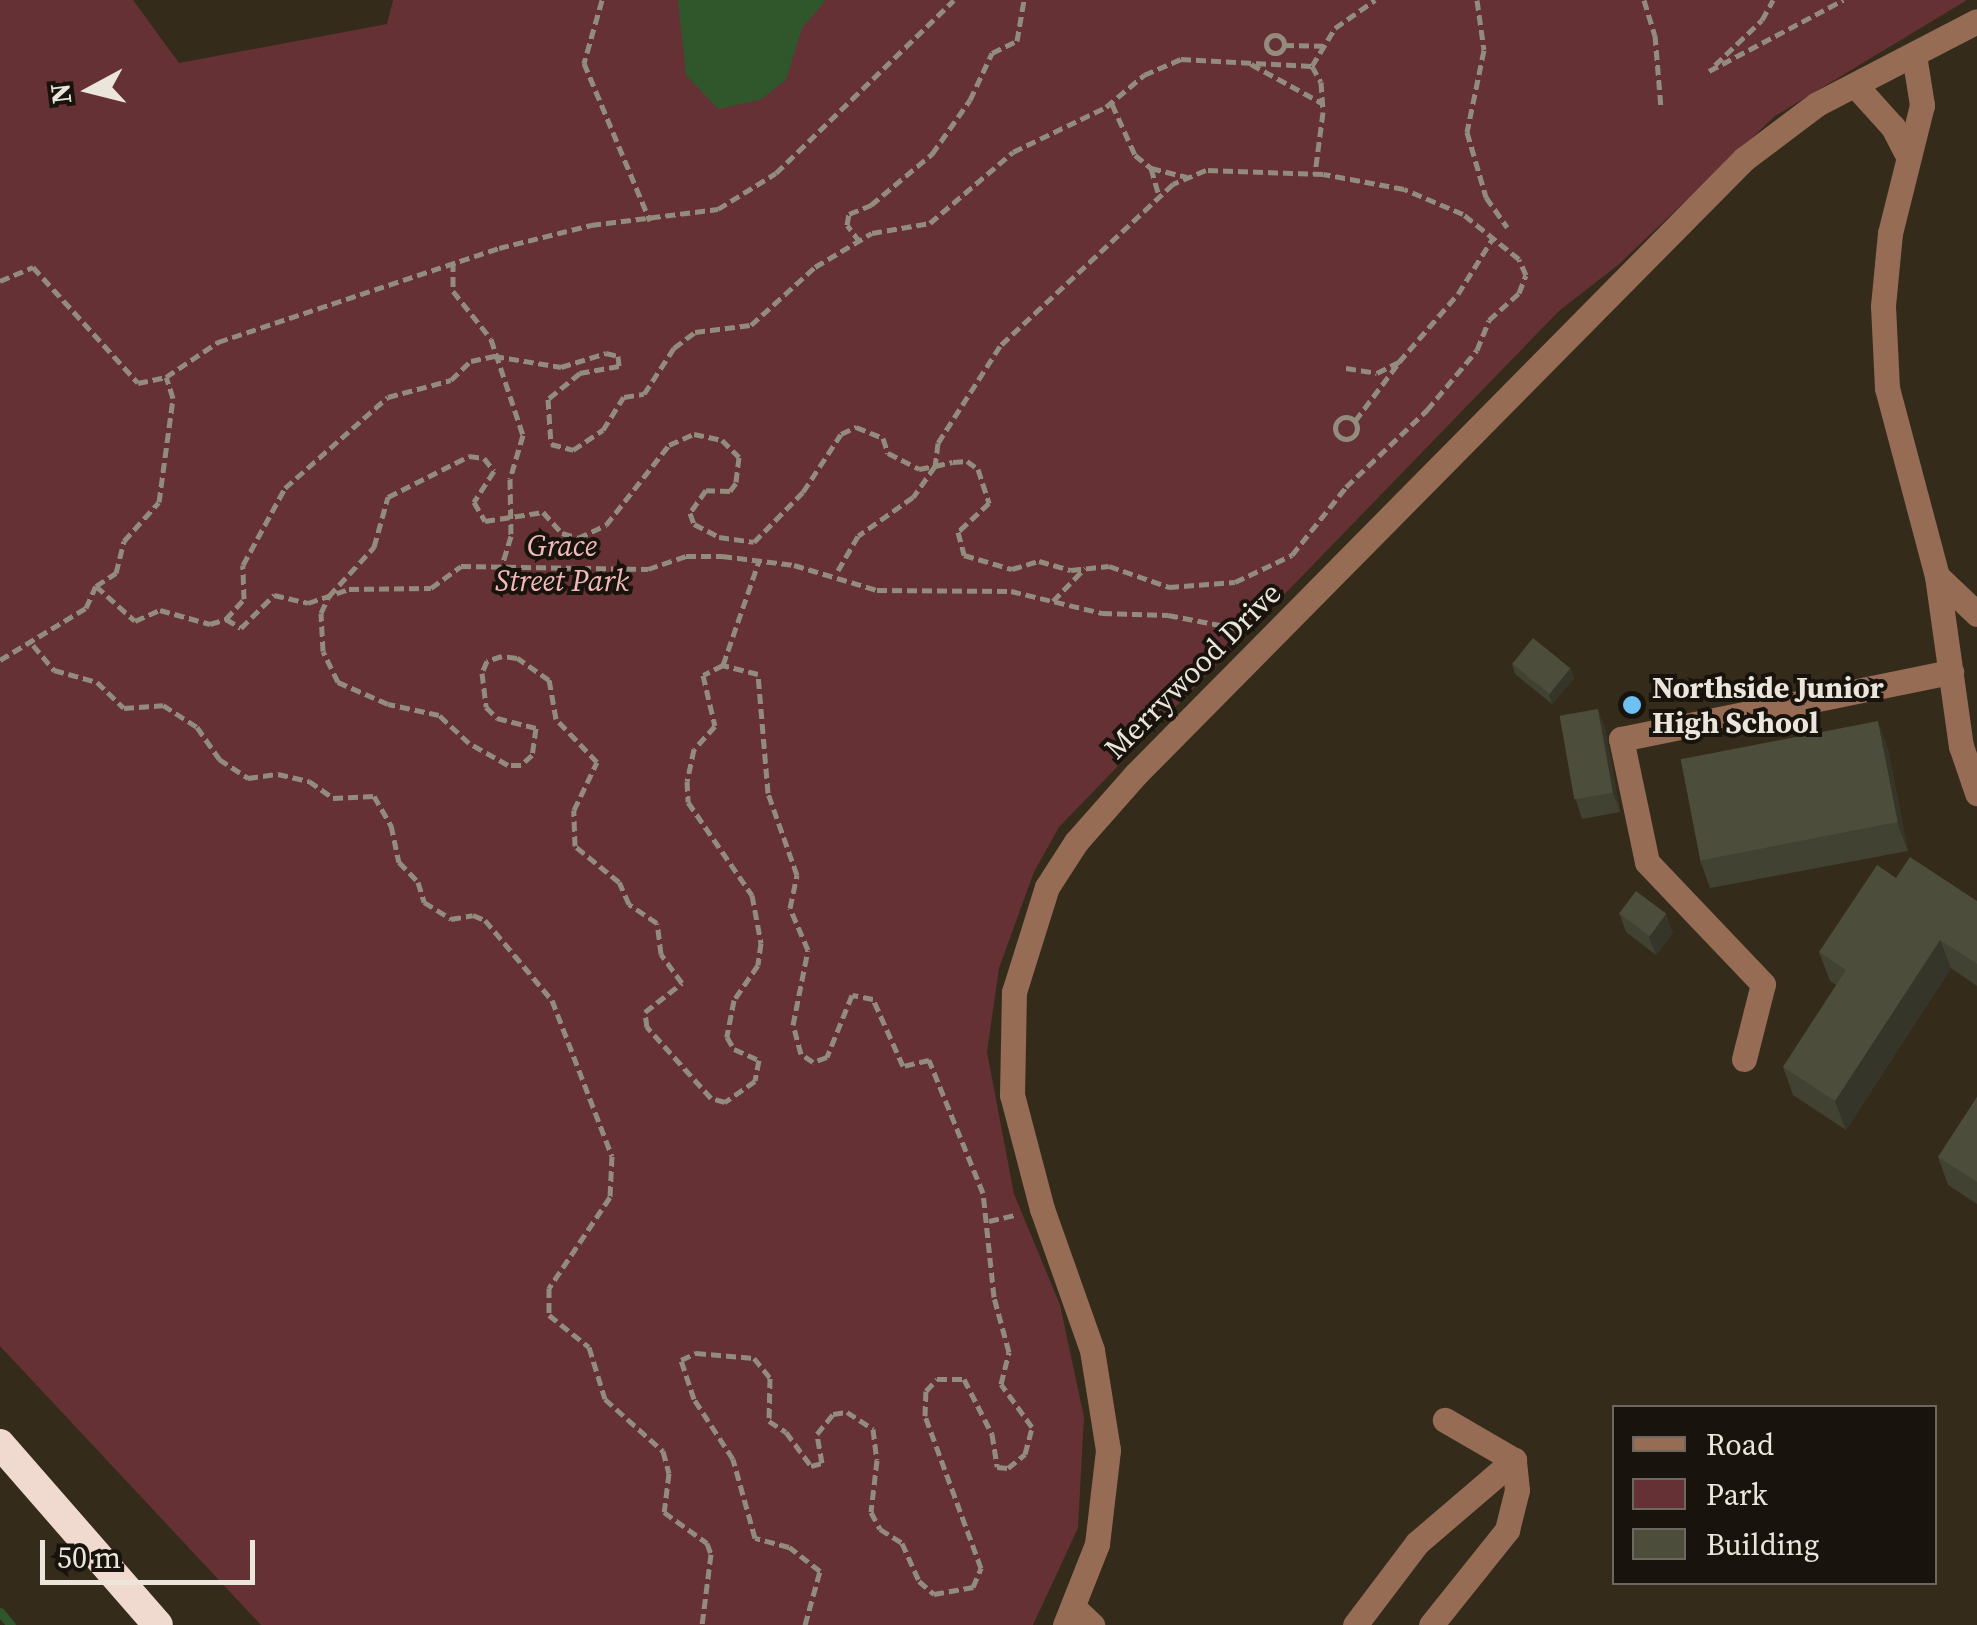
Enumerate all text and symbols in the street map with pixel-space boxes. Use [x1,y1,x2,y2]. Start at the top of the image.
north arrow [40,40,140,140]
text: N [40,81,80,106]
park label: Grace Street Park [495,528,629,598]
street label: Merrywood Drive [1097,575,1289,767]
place label: Northside Junior High School [1652,670,1884,740]
marker: Northside Junior High School [1621,694,1643,716]
legend [1612,1405,1937,1585]
text: Road [1706,1424,1774,1465]
text: Park [1706,1474,1768,1515]
scale bar [45,1520,260,1582]
text: Building [1706,1524,1819,1565]
text: 50 m [57,1537,121,1578]

